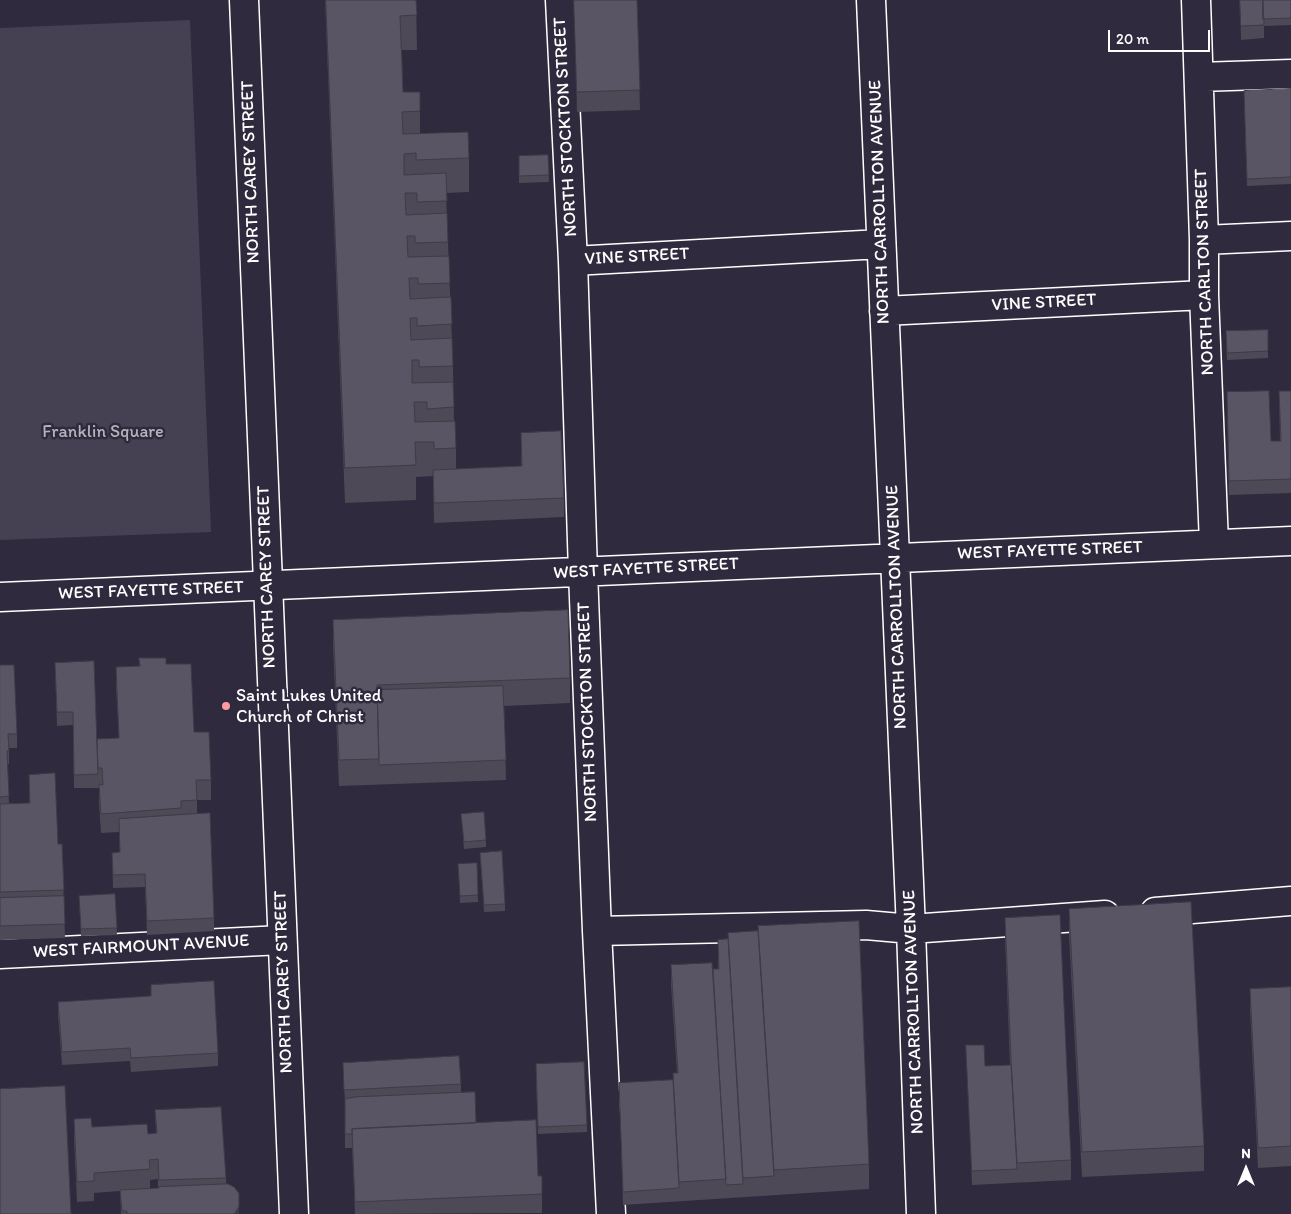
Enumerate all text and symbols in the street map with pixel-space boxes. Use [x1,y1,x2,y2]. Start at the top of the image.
street label: NORTH STOCKTON STREET [549,17,583,237]
scale bar [1111,20,1214,52]
text: 20 m [1116,30,1149,48]
street label: NORTH CAREY STREET [237,80,265,264]
street label: NORTH CARROLLTON AVENUE [865,80,895,324]
street label: NORTH CARLTON STREET [1191,168,1219,376]
street label: VINE STREET [584,243,690,271]
street label: VINE STREET [991,289,1097,317]
park label: Franklin Square [42,421,164,443]
street label: NORTH CAREY STREET [253,485,281,669]
street label: NORTH CARROLLTON AVENUE [882,485,912,729]
street label: WEST FAYETTE STREET [957,537,1143,565]
street label: WEST FAYETTE STREET [553,553,739,585]
street label: WEST FAYETTE STREET [58,577,244,605]
street label: NORTH STOCKTON STREET [573,602,603,822]
place label: Saint Lukes United Church of Christ [236,685,382,728]
marker: Saint Lukes United Church of Christ [220,700,232,712]
street label: NORTH CAREY STREET [270,890,298,1074]
street label: NORTH CARROLLTON AVENUE [899,890,929,1134]
street label: WEST FAIRMOUNT AVENUE [32,931,250,963]
north arrow [1221,1144,1271,1194]
text: N [1241,1145,1251,1162]

